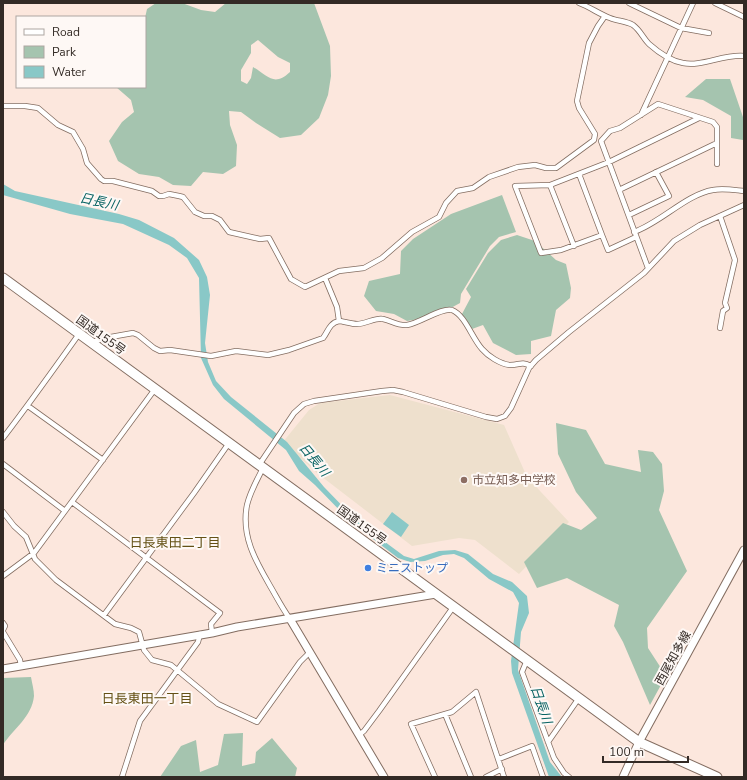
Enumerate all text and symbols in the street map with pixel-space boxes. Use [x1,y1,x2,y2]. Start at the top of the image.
legend [16,16,146,88]
text: Road [52,24,80,40]
text: Park [52,44,77,60]
text: Water [52,64,86,80]
water label: 日長川 [78,189,122,215]
street label: 国道155号 [73,312,129,358]
water label: 日長川 [295,439,335,482]
place label: 市立知多中学校 [472,472,556,488]
marker: 市立知多中学校 [459,475,469,485]
street label: 国道155号 [334,502,390,548]
district label: 日長東田二丁目 [129,534,221,552]
place label: ミニストップ [376,560,448,576]
marker: ミニストップ [363,563,373,573]
street label: 西尾知多線 [651,628,695,688]
water label: 日長川 [526,684,557,728]
district label: 日長東田一丁目 [101,690,193,708]
scale bar [603,738,688,764]
text: 100 m [609,744,644,760]

